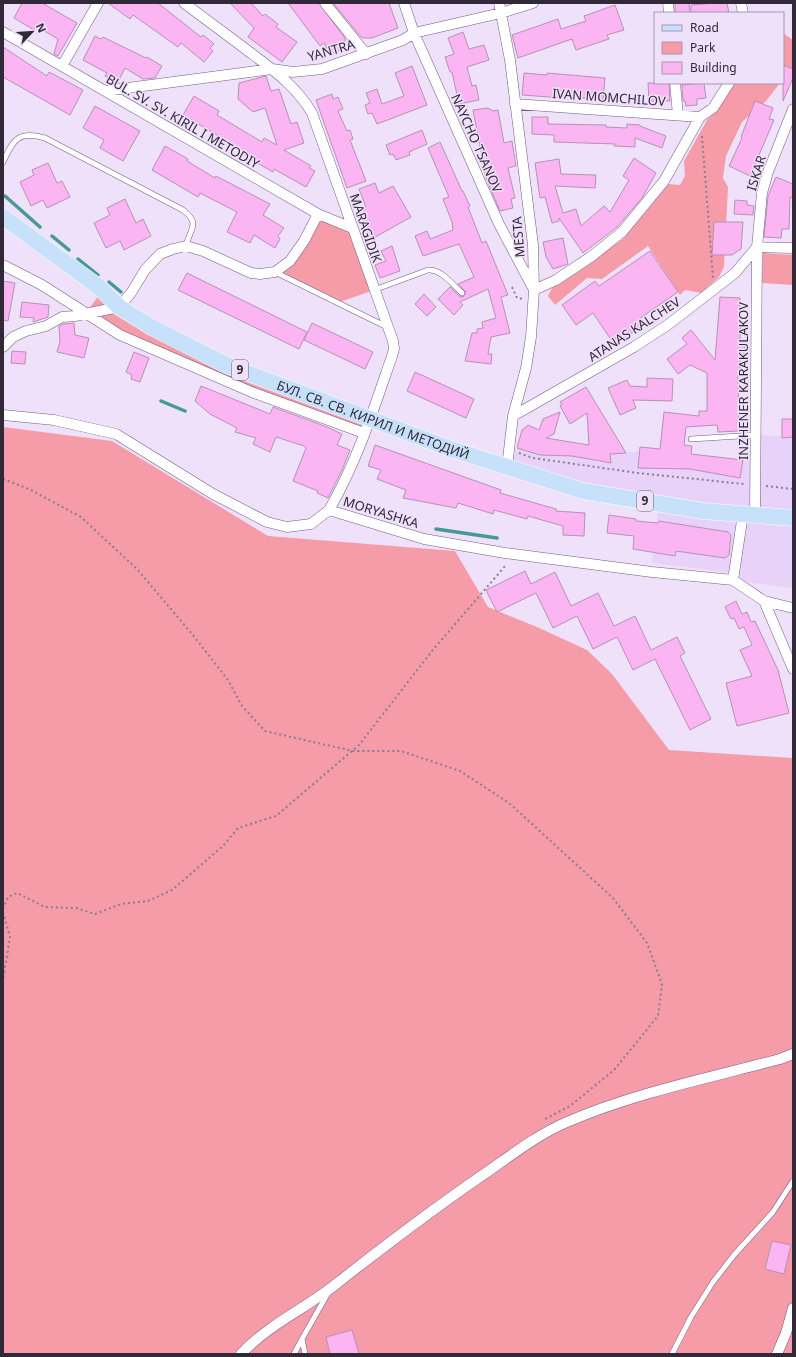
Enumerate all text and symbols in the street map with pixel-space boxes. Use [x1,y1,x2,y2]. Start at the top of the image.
north arrow [12,12,52,52]
legend [654,12,784,84]
text: Road [690,19,719,36]
text: N [33,20,50,35]
street label: YANTRA [305,34,357,65]
text: Park [690,39,716,56]
text: Building [690,59,737,76]
street label: BUL. SV. SV. KIRIL I METODIY [103,70,264,173]
street label: IVAN MOMCHILOV [552,84,666,110]
street label: NAYCHO TSANOV [447,91,507,195]
street label: ISKAR [742,153,770,193]
street label: MARAGIDIK [346,191,387,266]
street label: MESTA [507,215,529,258]
street label: ATANAS KALCHEV [584,292,684,366]
street label: INZHENER KARAKULAKOV [734,302,752,460]
road number: 9 [232,360,248,380]
street label: БУЛ. СВ. СВ. КИРИЛ И МЕТОДИЙ [274,376,472,463]
road number: 9 [637,491,653,511]
street label: MORYASHKA [341,492,422,532]

